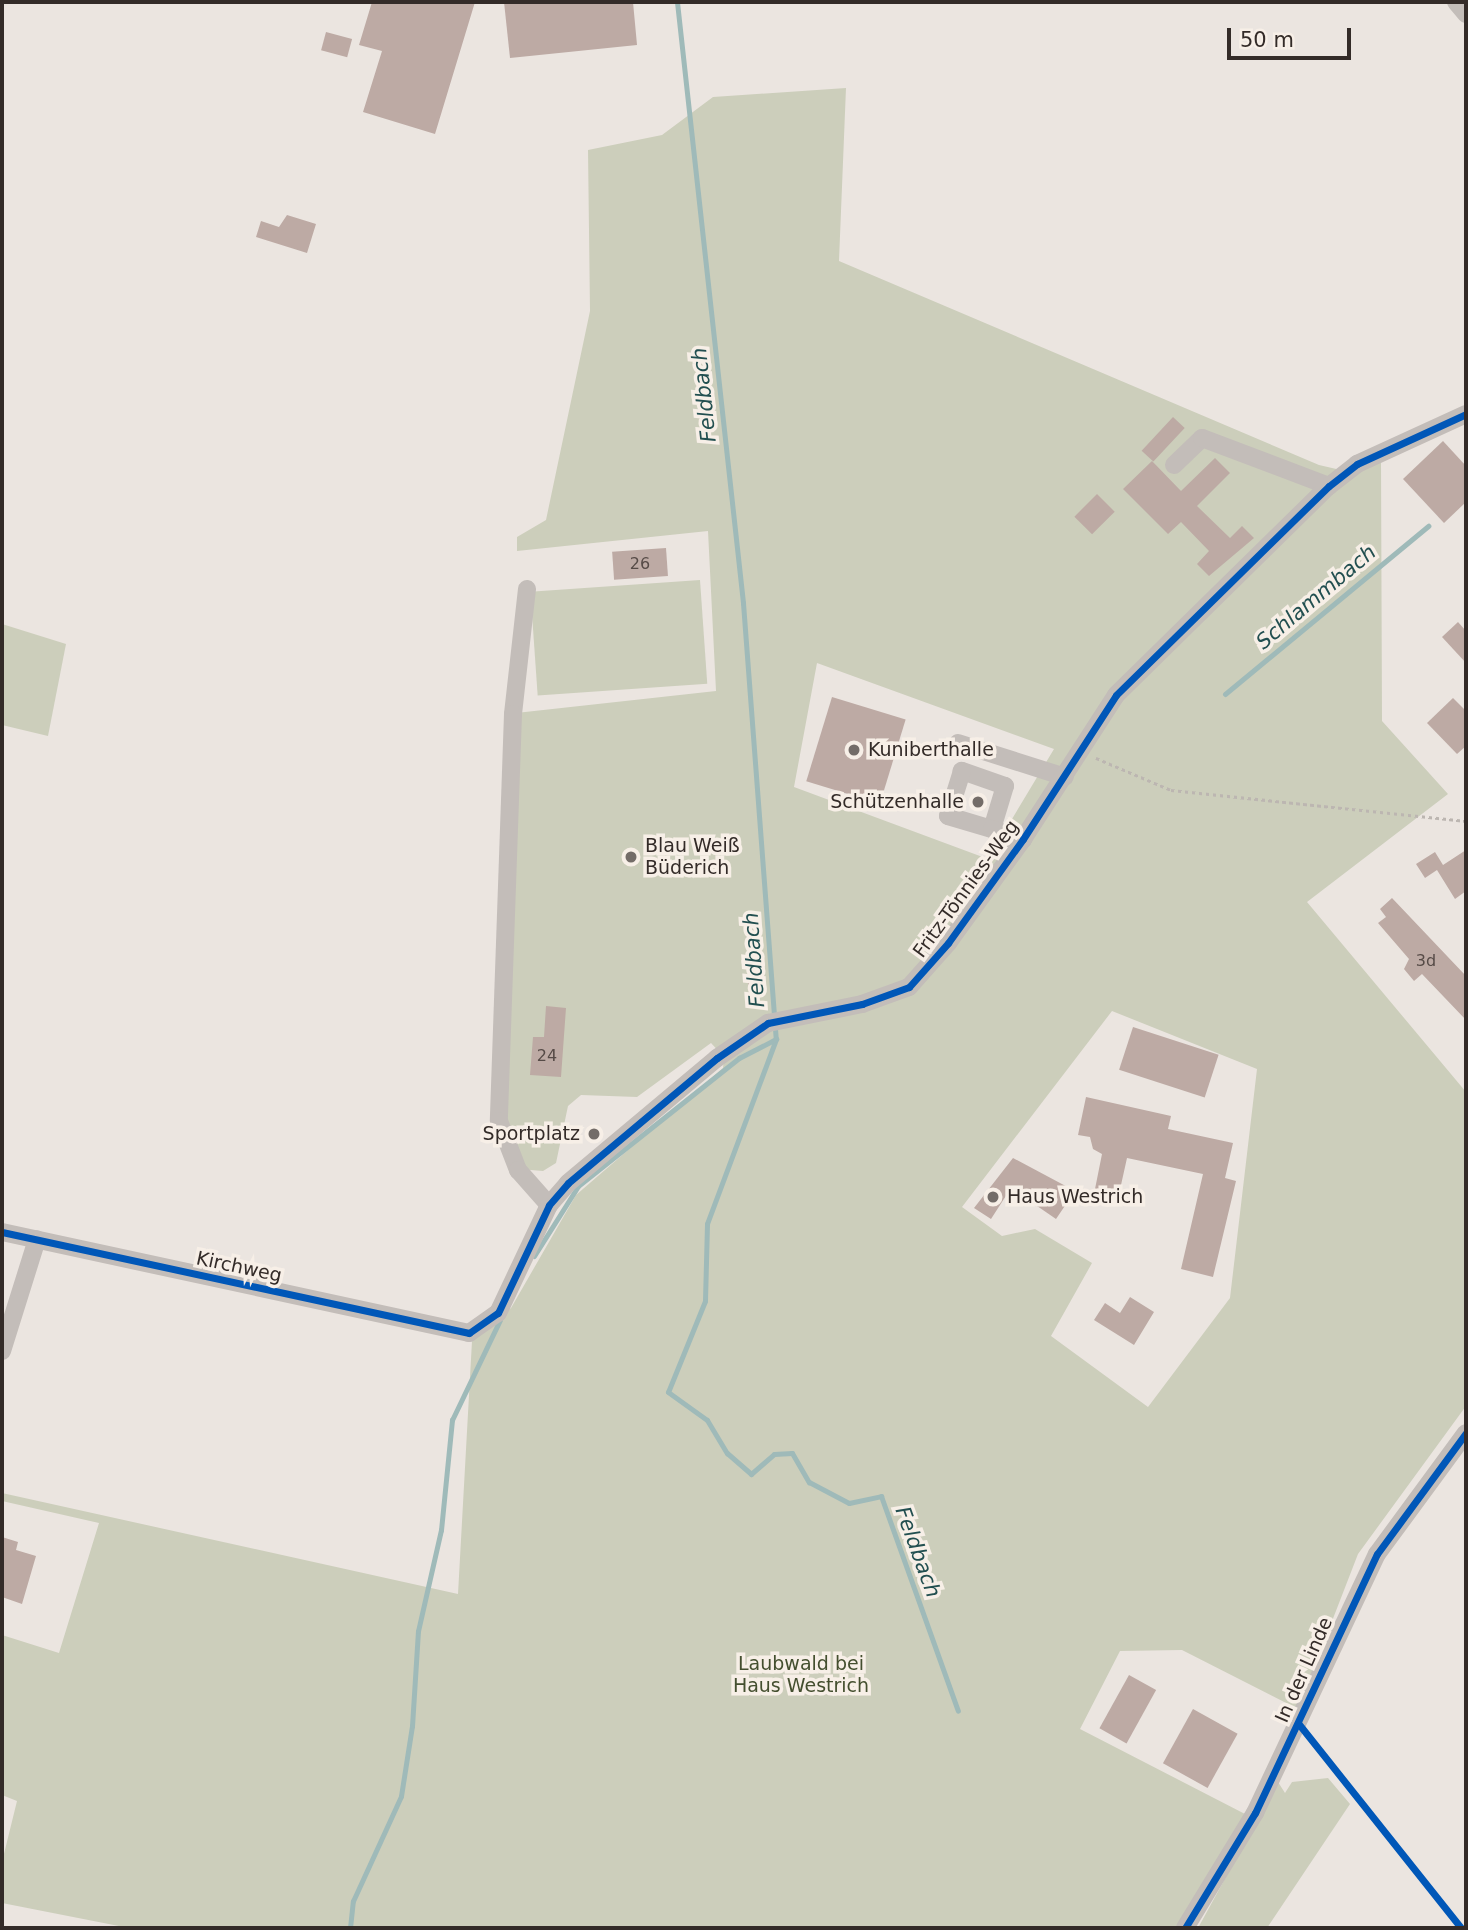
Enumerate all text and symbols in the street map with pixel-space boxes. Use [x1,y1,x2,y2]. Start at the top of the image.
scale bar [1230,14,1354,58]
text: 50 m [1240,28,1294,52]
water label: Feldbach [686,346,722,444]
water label: Schlammbach [1251,540,1381,654]
house number: 26 [630,554,650,574]
place label: Kuniberthalle [868,739,994,761]
marker: Kuniberthalle [846,742,862,758]
place label: Schützenhalle [830,791,964,813]
marker: Schützenhalle [970,794,986,810]
street label: Fritz-Tönnies-Weg [908,816,1024,962]
place label: Blau Weiß Büderich [645,835,740,879]
marker: Blau Weiß Büderich [623,849,639,865]
water label: Feldbach [738,912,770,1008]
house number: 3d [1416,951,1436,971]
house number: 24 [537,1046,557,1066]
place label: Sportplatz [483,1123,580,1145]
marker: Sportplatz [586,1126,602,1142]
place label: Haus Westrich [1007,1186,1143,1208]
marker: Haus Westrich [985,1189,1001,1205]
street label: Kirchweg [194,1247,284,1287]
water label: Feldbach [890,1503,946,1601]
street label: In der Linde [1271,1614,1337,1726]
park label: Laubwald bei Haus Westrich [733,1653,869,1697]

